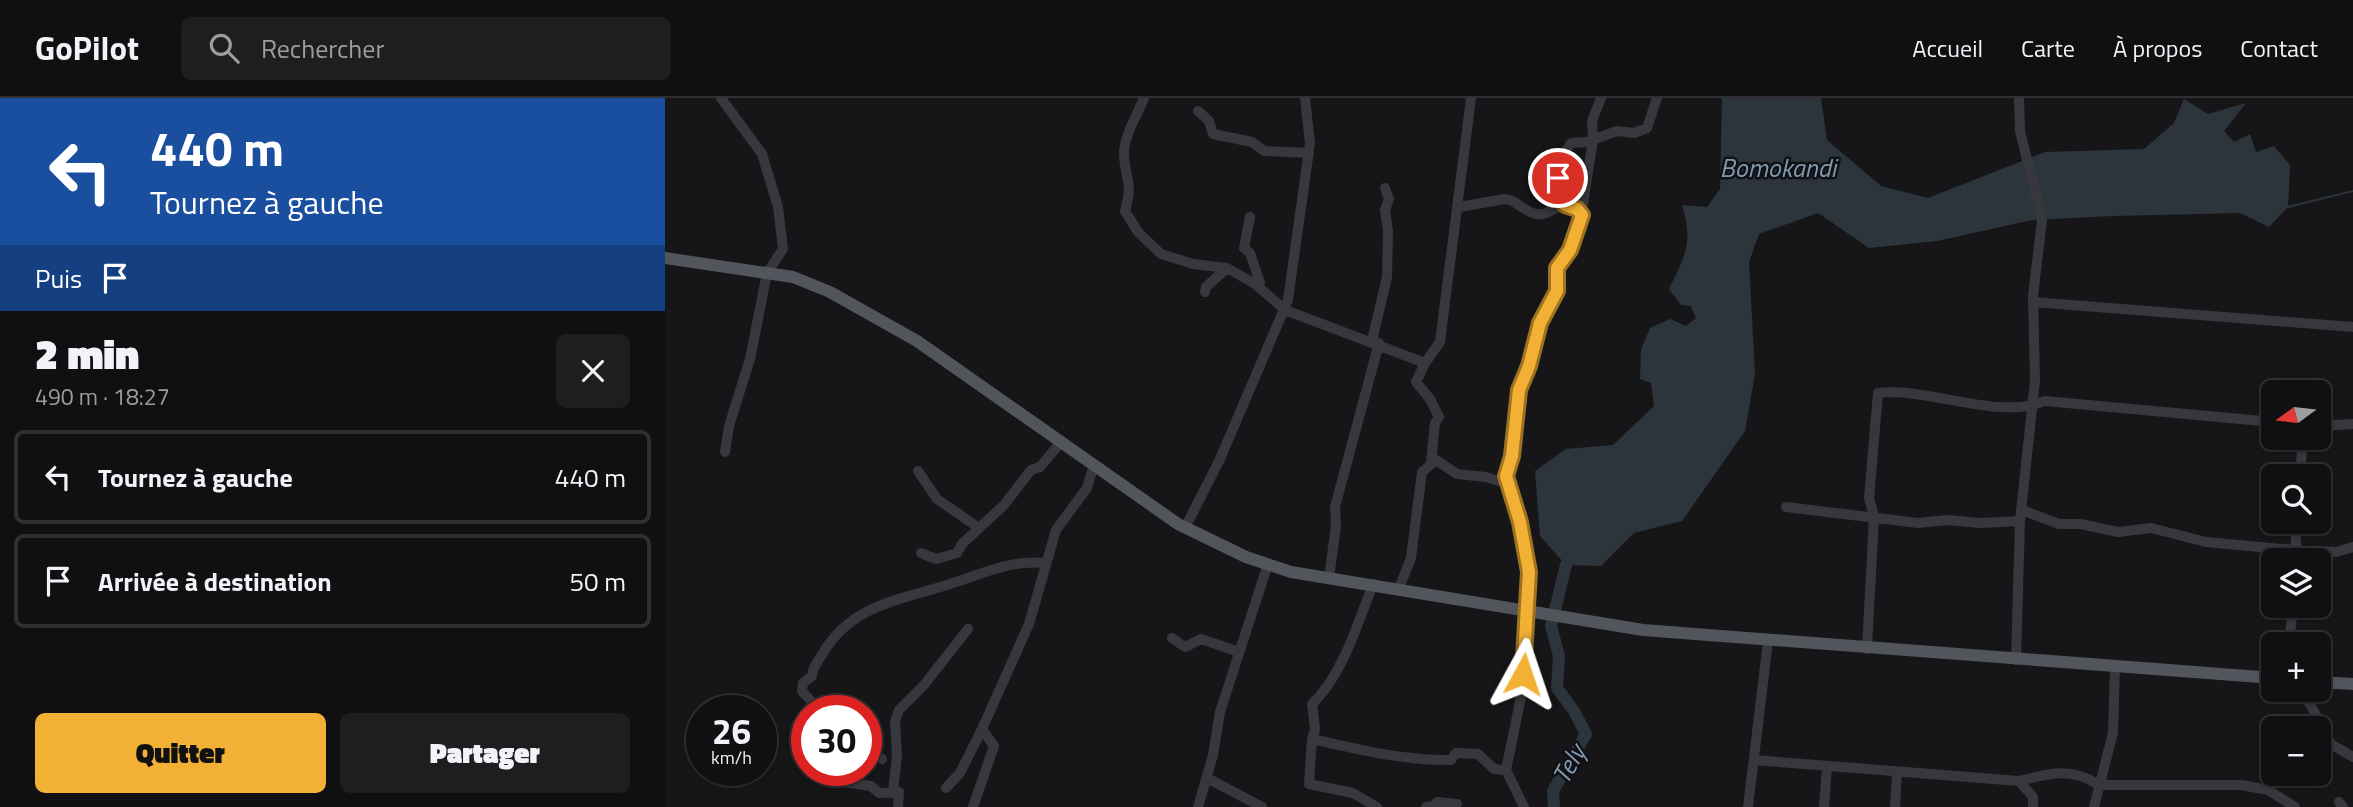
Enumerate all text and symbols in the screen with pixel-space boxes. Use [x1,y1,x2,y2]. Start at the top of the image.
search box [181,17,671,80]
text: GoPilot [35,23,139,73]
icon: search [205,29,243,67]
text: Rechercher [261,29,384,68]
text: Accueil [1912,30,1983,66]
text: Carte [2021,30,2075,66]
text: À propos [2113,30,2202,66]
text: Contact [2240,30,2318,66]
text: 440 m [150,110,284,185]
icon: left [35,126,126,217]
pin [1528,148,1588,208]
water label: Bomokandi [1720,148,1839,187]
icon: arrive [1539,159,1577,197]
text: Tournez à gauche [150,178,384,226]
text: Puis [35,259,82,298]
icon: arrive [96,259,134,297]
text: 2 min [35,321,139,385]
button: close [556,334,630,408]
text: 490 m · 18:27 [35,379,170,414]
north arrow [2261,380,2331,450]
map controls [2261,380,2331,786]
icon: left [39,458,77,496]
text: Tournez à gauche [98,458,293,497]
text: 440 m [555,458,626,497]
button: search [2261,464,2331,534]
button: layers [2261,548,2331,618]
icon: arrive [39,562,77,600]
text: Arrivée à destination [98,562,332,601]
text: 50 m [569,562,626,601]
button: + [2261,632,2331,702]
position arrow [1486,637,1560,711]
speed limit sign: 30 [791,695,882,786]
text: 26 [712,704,751,758]
button: Quitter [35,713,326,793]
button: Partager [340,713,630,793]
button: − [2261,716,2331,786]
water label: Tely [1542,734,1597,791]
text: km/h [711,744,752,771]

